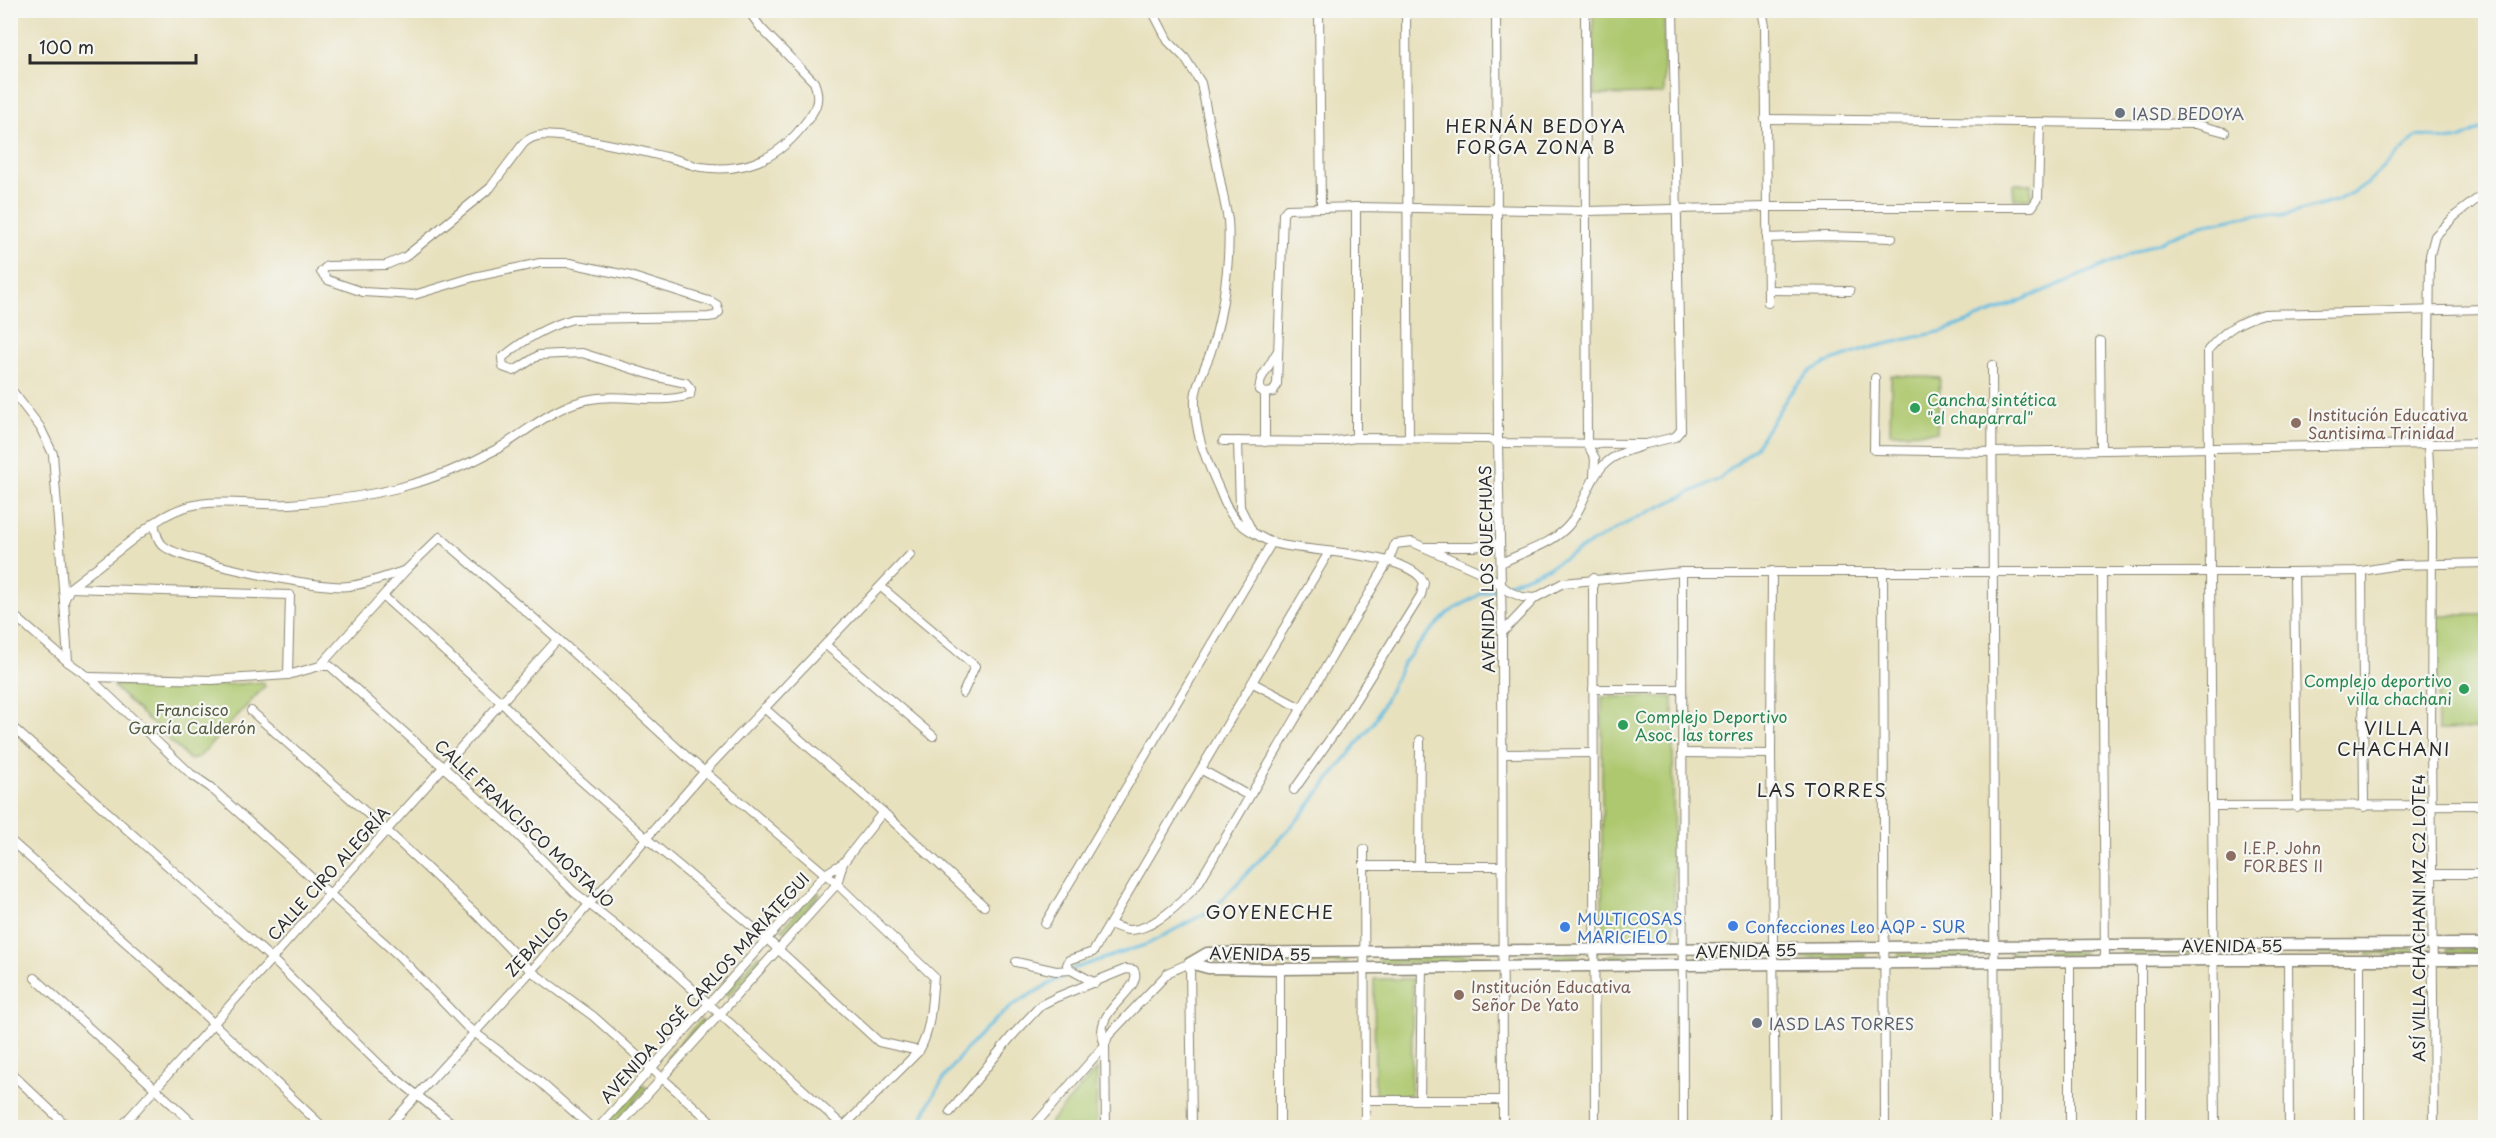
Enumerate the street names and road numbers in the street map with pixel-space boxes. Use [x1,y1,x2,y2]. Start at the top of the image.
street label: AVENIDA LOS QUECHUAS [1472,465,1500,673]
street label: CALLE FRANCISCO MOSTAJO [430,733,620,913]
street label: ASÍ VILLA CHACHANI MZ C2 LOTE4 [2406,774,2430,1062]
street label: CALLE CIRO ALEGRÍA [261,801,395,945]
street label: AVENIDA JOSÉ CARLOS MARIÁTEGUI [594,866,814,1108]
street label: ZEBALLOS [499,903,573,981]
street label: AVENIDA 55 [2181,933,2283,957]
street label: AVENIDA 55 [1695,937,1797,963]
street label: AVENIDA 55 [1209,940,1311,966]

